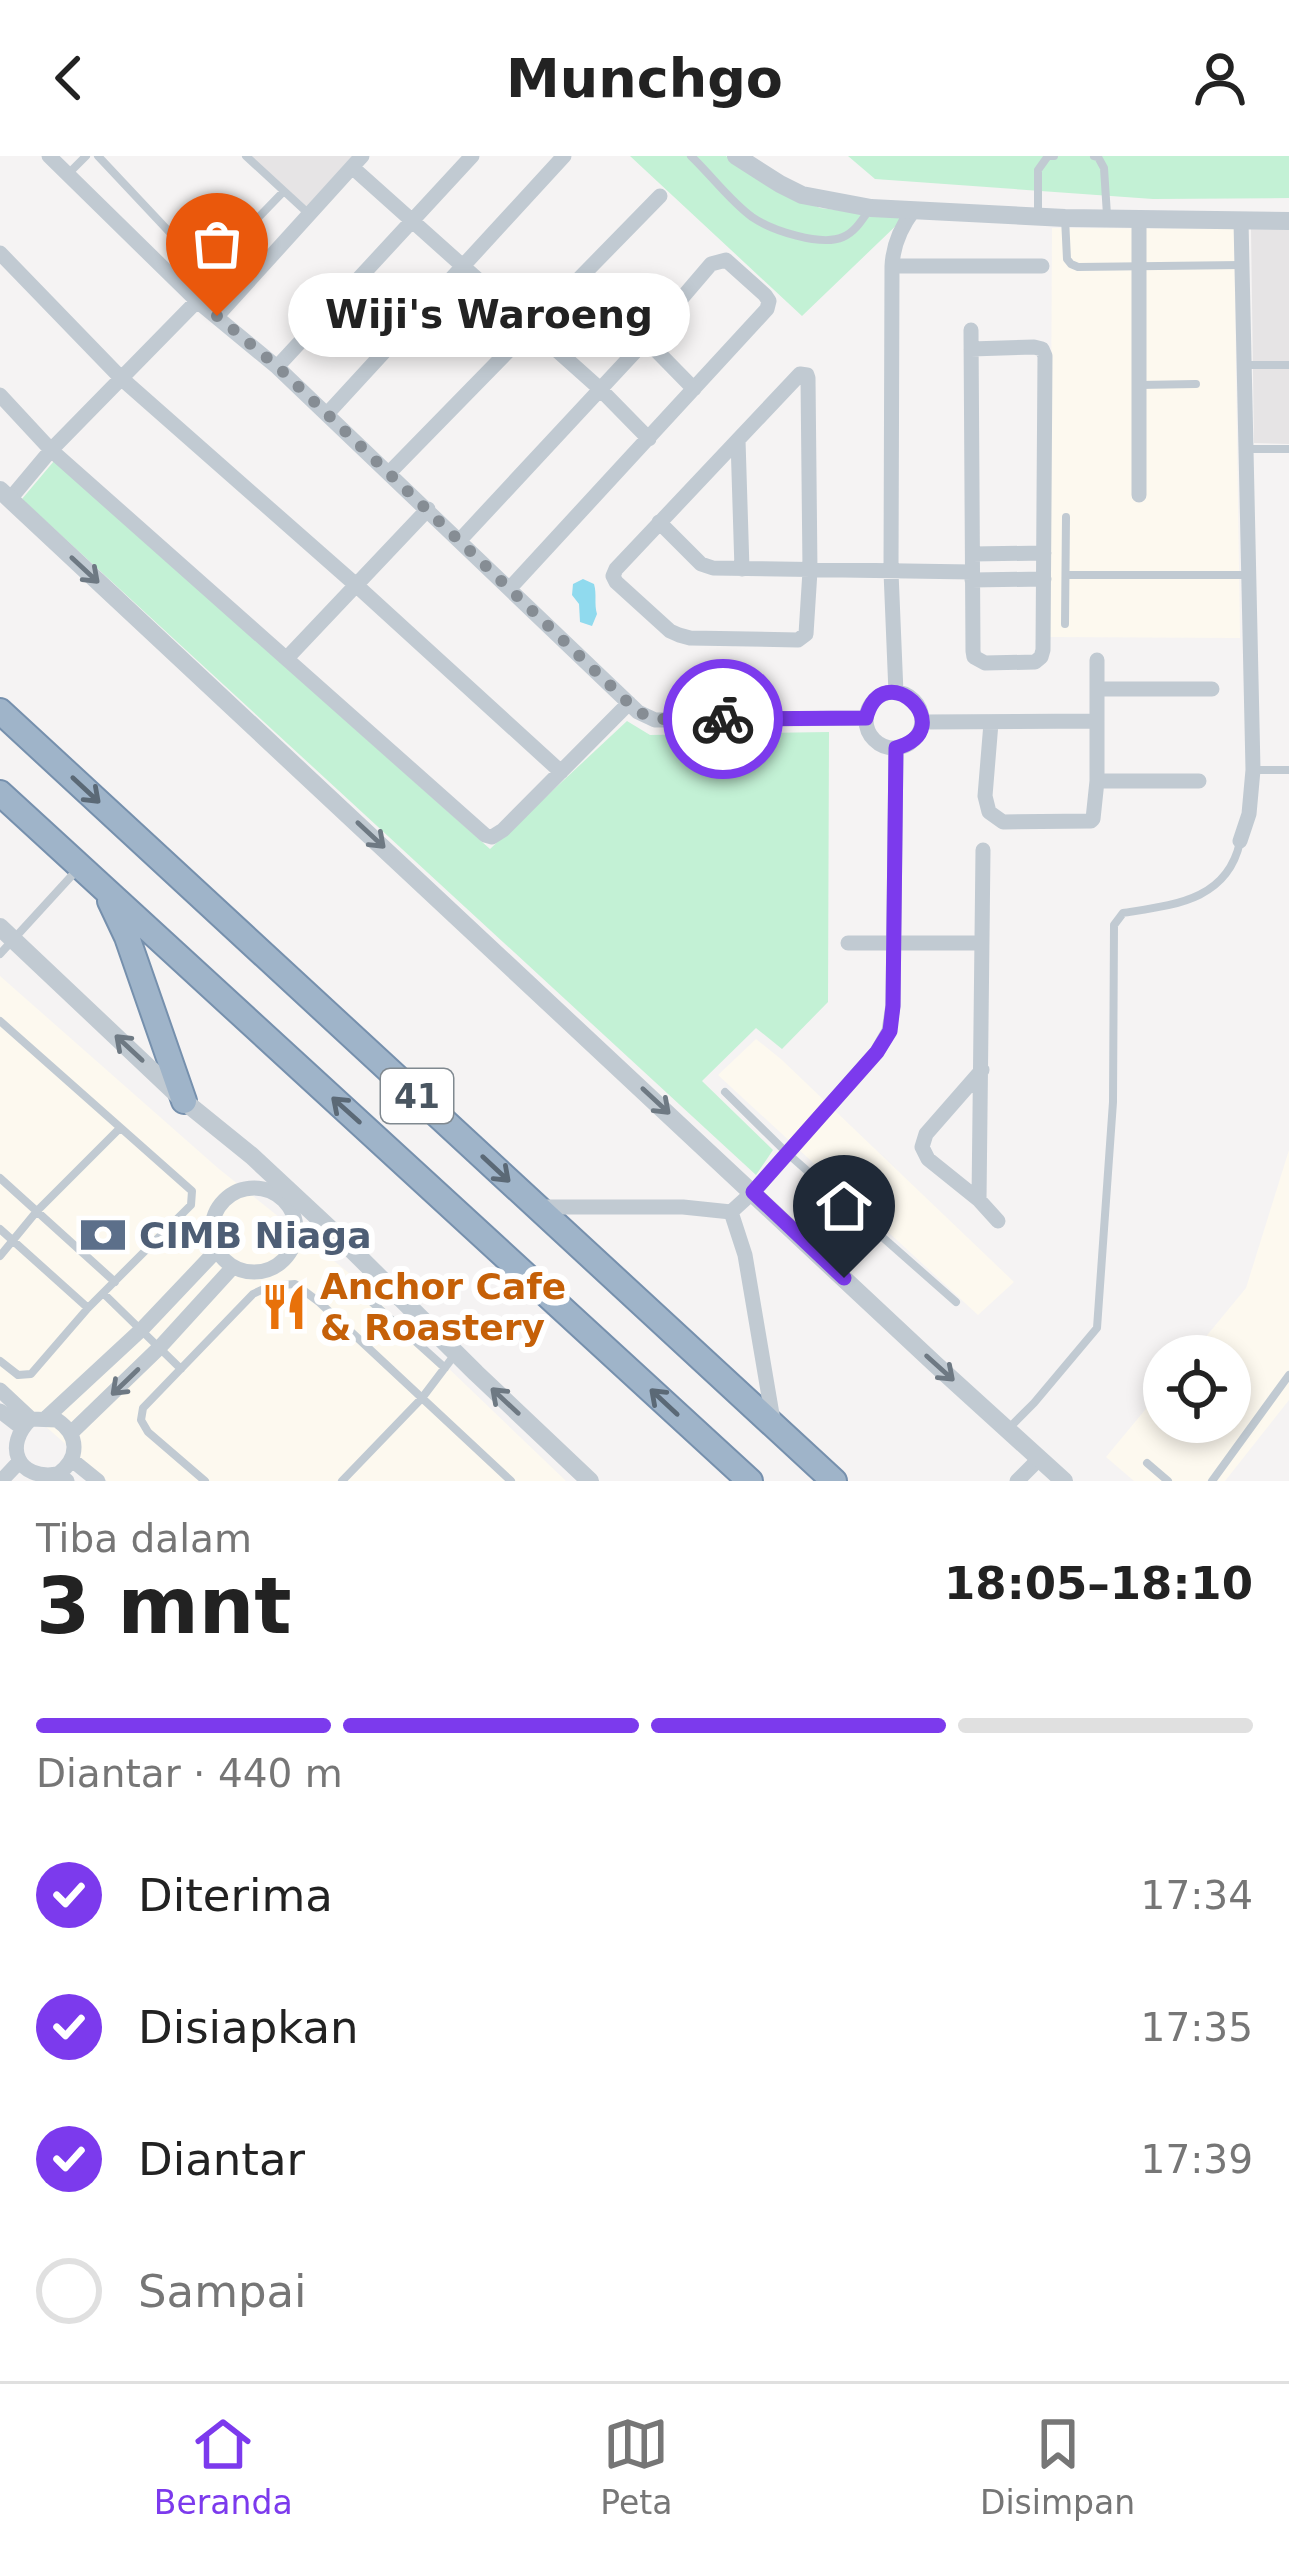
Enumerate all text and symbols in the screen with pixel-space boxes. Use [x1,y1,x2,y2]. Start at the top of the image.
icon: back [36,45,102,111]
icon: person [1187,45,1253,111]
text: Munchgo [506,47,783,110]
pin [166,193,268,316]
icon: bag [184,211,250,277]
callout: Wiji's Waroeng [289,274,691,358]
text: Wiji's Waroeng [325,292,653,337]
one-way arrow [69,556,99,583]
courier [663,659,783,779]
icon: bike [690,686,756,752]
one-way arrow [71,776,101,803]
one-way arrow [356,820,386,848]
one-way arrow [114,1035,144,1063]
road number: 41 [381,1069,453,1123]
one-way arrow [641,1087,670,1115]
one-way arrow [331,1097,361,1124]
one-way arrow [481,1154,510,1182]
pin [793,1155,895,1278]
icon: home [811,1173,877,1239]
bank icon: CIMB Niaga [78,1210,128,1260]
place label: CIMB Niaga [139,1215,371,1256]
place label: Anchor Cafe & Roastery [320,1266,566,1348]
restaurant icon: Anchor Cafe & Roastery [259,1282,309,1332]
map controls [1143,1335,1251,1443]
button: locate [1143,1335,1251,1443]
one-way arrow [925,1354,955,1382]
one-way arrow [111,1367,140,1395]
one-way arrow [491,1387,520,1415]
one-way arrow [650,1388,680,1416]
text: Tiba dalam [36,1516,252,1561]
text: 18:05–18:10 [944,1557,1253,1610]
text: 3 mnt [36,1561,292,1651]
text: Diantar · 440 m [36,1751,343,1796]
icon: check [36,1862,102,1928]
text: Diterima [138,1869,333,1922]
text: 17:34 [1141,1873,1253,1918]
icon: check [36,1994,102,2060]
text: Disiapkan [138,2001,359,2054]
text: 17:35 [1141,2005,1253,2050]
icon: check [36,2126,102,2192]
text: Diantar [138,2133,305,2186]
text: 17:39 [1141,2137,1253,2182]
text: Sampai [138,2265,307,2318]
tab: Beranda [154,2411,293,2522]
tab: Peta [600,2411,672,2522]
tab: Disimpan [980,2411,1135,2522]

